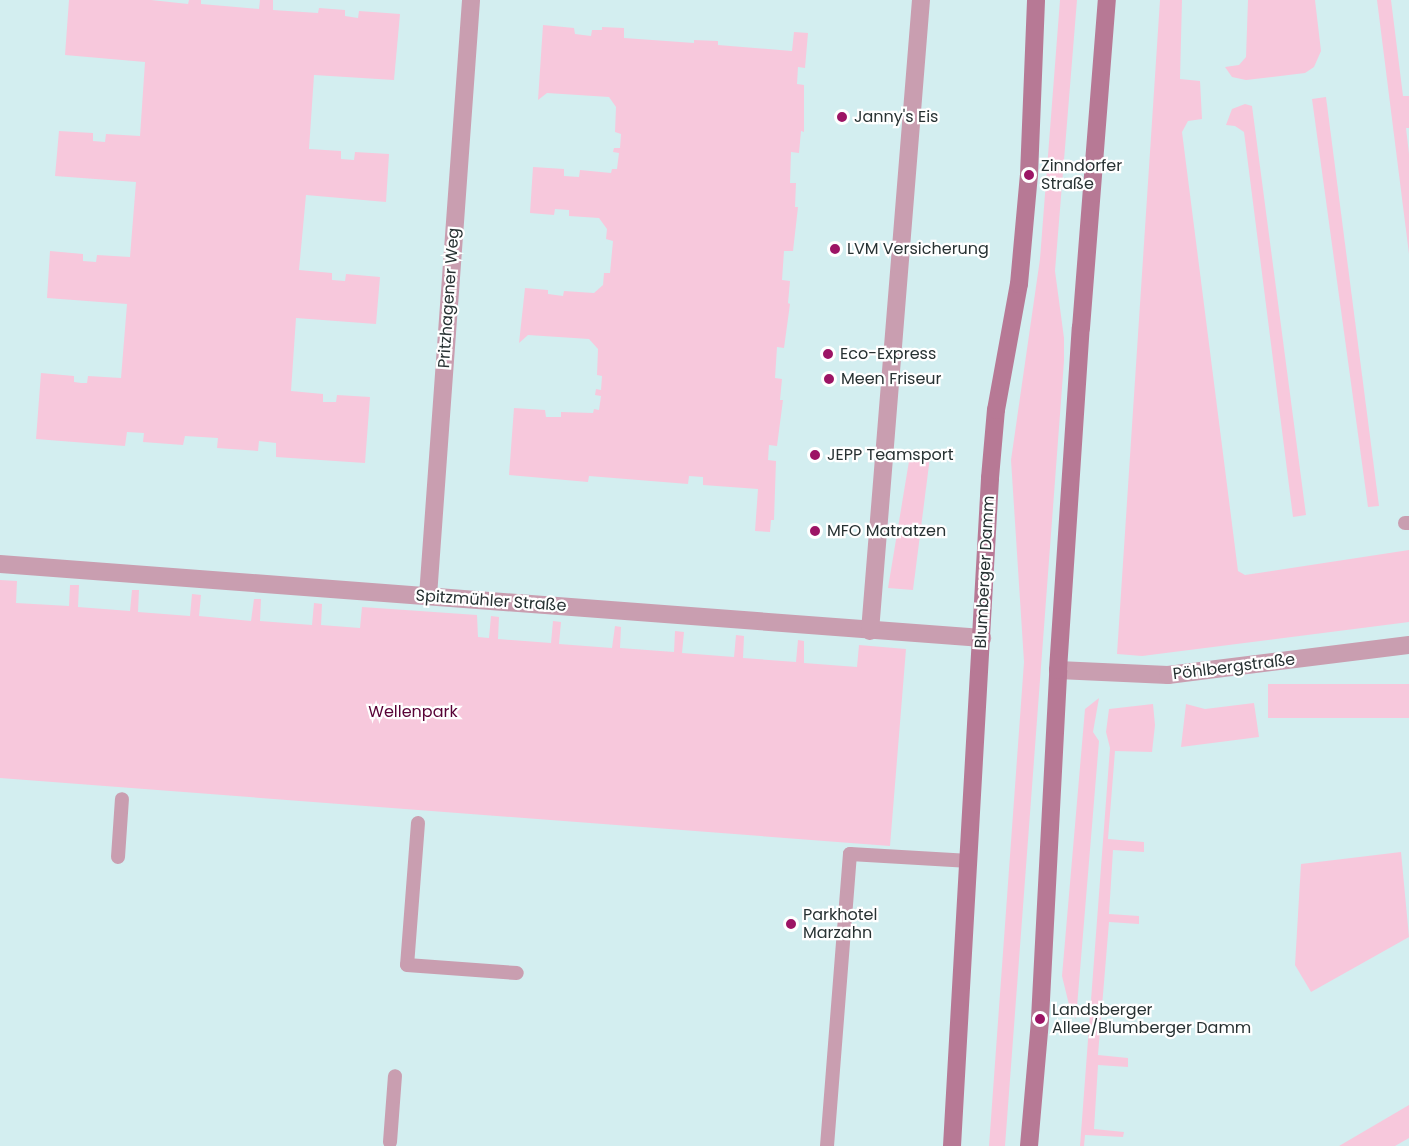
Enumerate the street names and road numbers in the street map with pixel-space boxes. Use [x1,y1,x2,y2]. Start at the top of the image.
street label: Pritzhagener Weg [435,227,463,369]
street label: Blumberger Damm [971,495,999,649]
street label: Spitzmühler Straße [415,586,567,616]
street label: Pöhlbergstraße [1172,650,1296,684]

